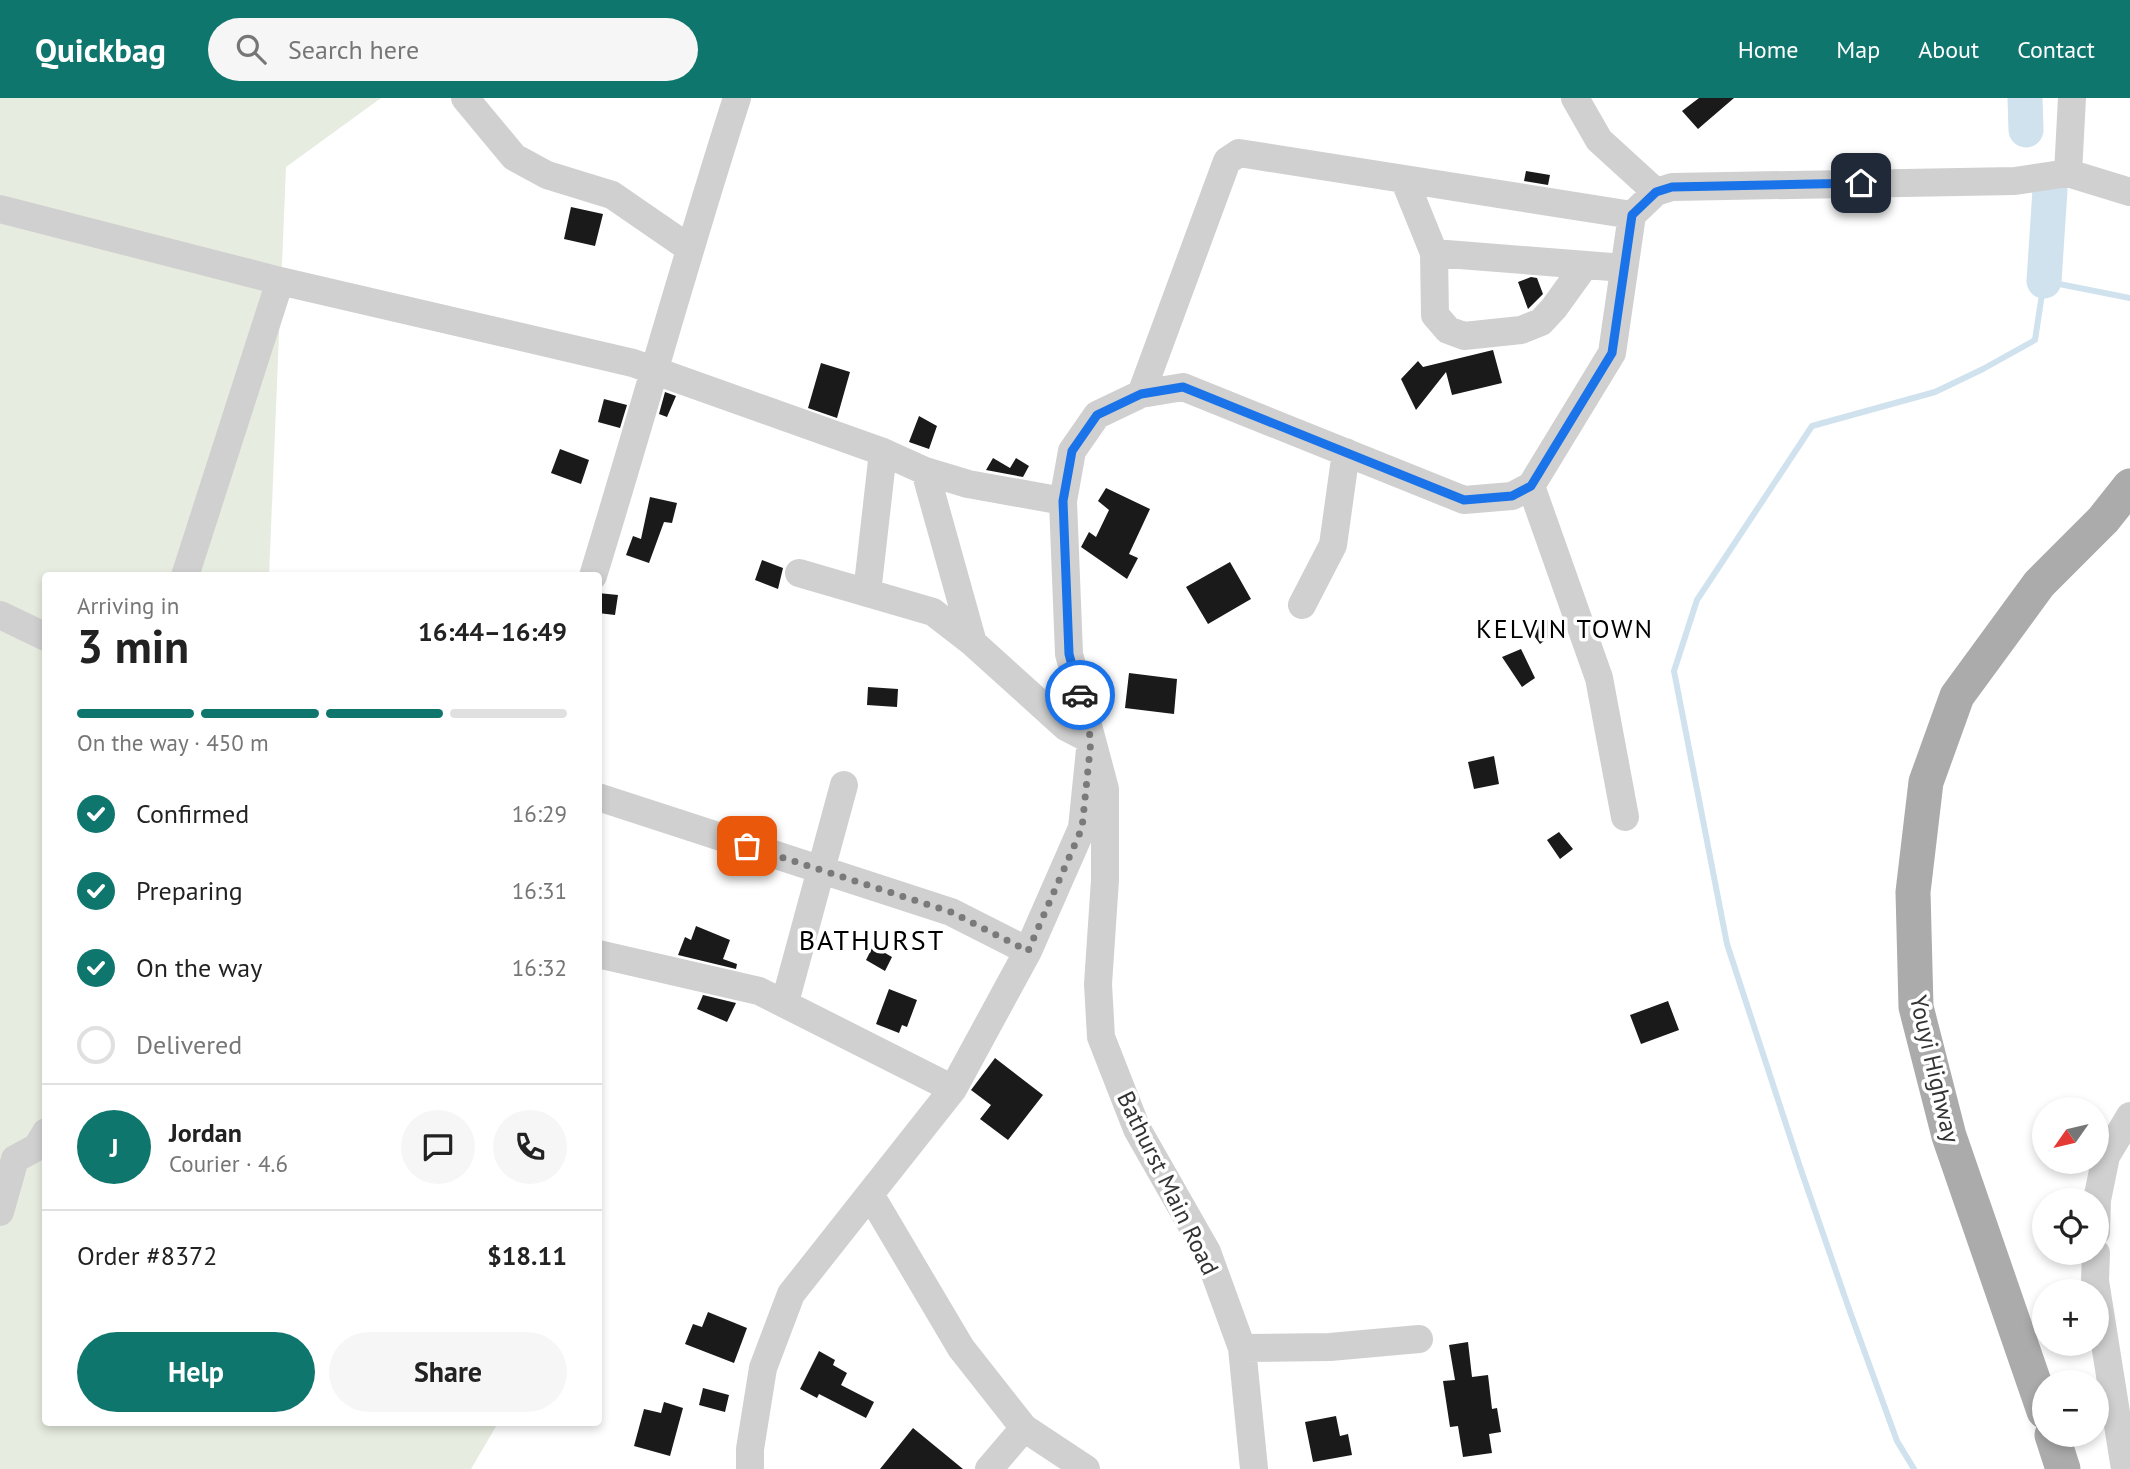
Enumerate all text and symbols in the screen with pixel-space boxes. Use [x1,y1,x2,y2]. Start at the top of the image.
search box [208,18,698,81]
text: Quickbag [35,28,166,71]
icon: search [232,30,270,68]
text: Search here [288,33,419,66]
text: Home [1738,34,1798,65]
text: Map [1836,34,1880,65]
text: About [1918,34,1979,65]
text: Contact [2017,34,2095,65]
pin [1831,153,1891,213]
icon: home [1842,164,1880,202]
text: Arriving in [77,591,179,620]
district label: KELVIN TOWN [1476,612,1654,645]
text: 16:44–16:49 [418,615,567,648]
text: 3 min [77,616,189,676]
courier [1045,660,1115,730]
icon: car [1061,676,1099,714]
text: On the way · 450 m [77,728,269,757]
icon: check [77,795,115,833]
text: Confirmed [136,797,249,830]
text: 16:29 [512,799,567,828]
pin [717,816,777,876]
icon: bag [728,827,766,865]
icon: check [77,872,115,910]
text: Preparing [136,874,243,907]
text: 16:31 [512,876,567,905]
district label: BATHURST [799,921,945,958]
icon: check [77,949,115,987]
text: On the way [136,951,262,984]
text: 16:32 [512,953,567,982]
street label: Youyi Highway [1903,992,1967,1146]
text: Delivered [136,1028,242,1061]
street label: Bathurst Main Road [1110,1086,1226,1280]
north arrow [2032,1097,2109,1174]
map controls [2032,1097,2109,1447]
button: chat [401,1110,475,1184]
button: phone [493,1110,567,1184]
text: Jordan [169,1116,242,1149]
text: J [110,1131,118,1164]
text: Courier · 4.6 [169,1149,288,1178]
button: locate [2032,1188,2109,1265]
text: Order #8372 [77,1239,217,1272]
text: $18.11 [487,1239,567,1272]
button: + [2032,1279,2109,1356]
button: Help [77,1332,315,1412]
button: Share [329,1332,567,1412]
button: − [2032,1370,2109,1447]

